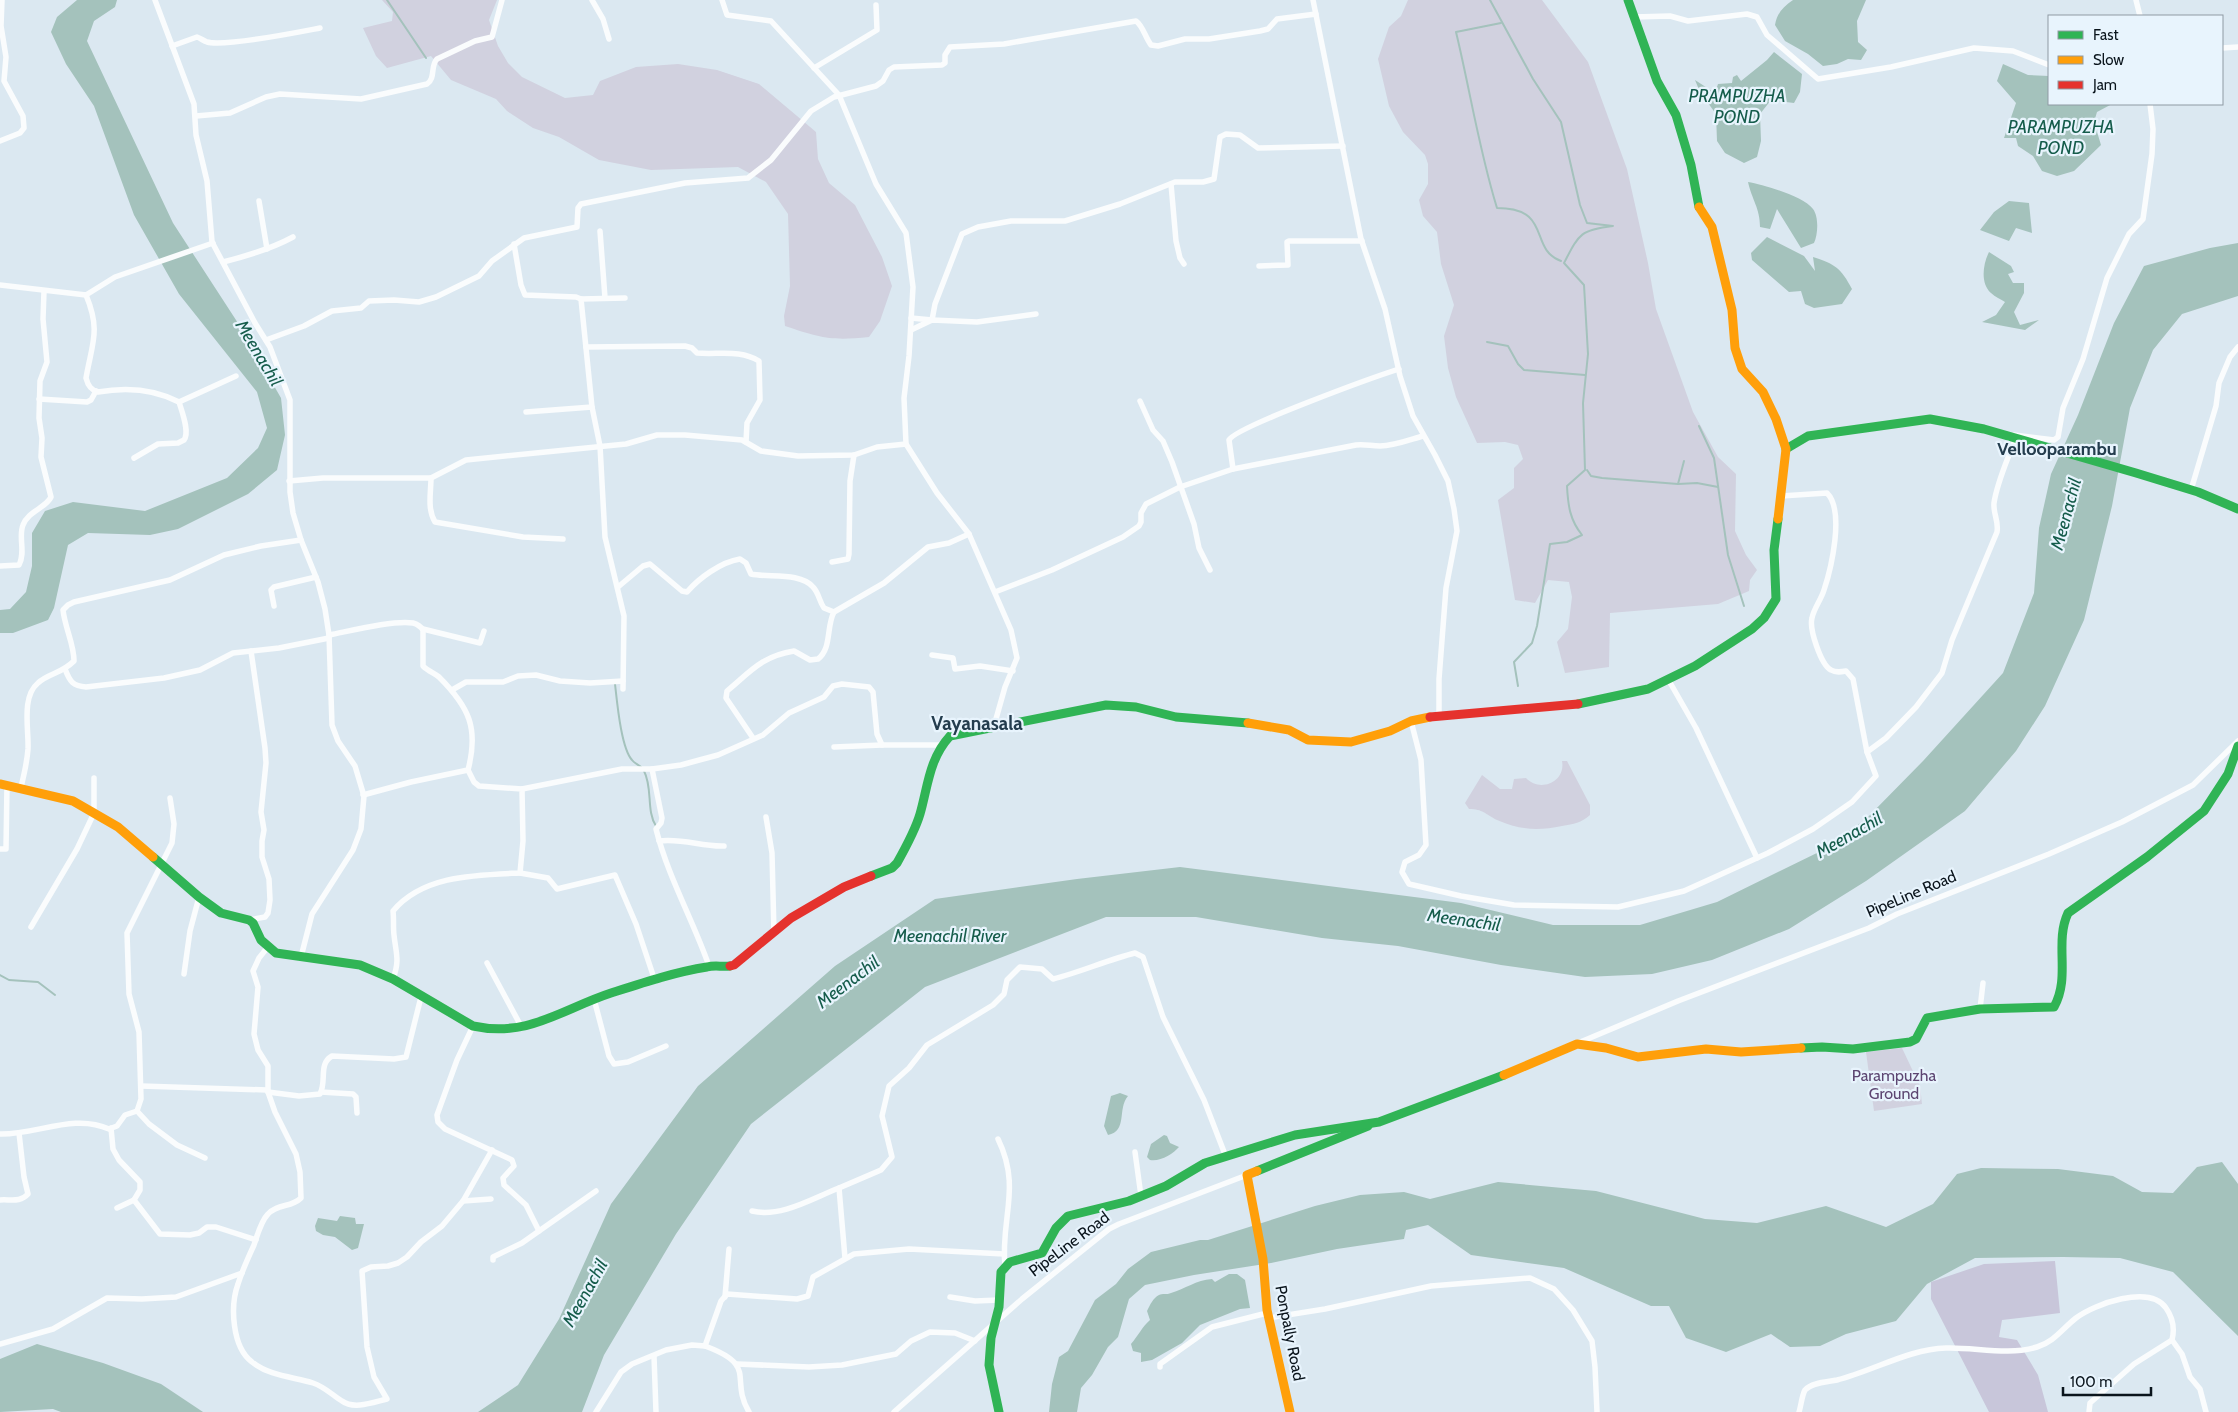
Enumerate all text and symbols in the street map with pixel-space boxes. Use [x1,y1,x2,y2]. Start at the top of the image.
legend [2048,15,2223,105]
text: Fast [2093,26,2118,44]
text: Slow [2093,51,2124,69]
text: Jam [2092,76,2117,94]
water label: PRAMPUZHA POND [1689,85,1785,128]
water label: PARAMPUZHA POND [2008,116,2114,159]
water label: Meenachil [230,315,288,391]
district label: Vellooparambu [1997,438,2117,460]
water label: Meenachil [2046,475,2086,553]
district label: Vayanasala [931,712,1023,735]
water label: Meenachil [1811,807,1887,863]
street label: PipeLine Road [1863,866,1959,922]
water label: Meenachil [1425,904,1503,936]
water label: Meenachil River [893,925,1008,947]
water label: Meenachil [811,951,885,1013]
park label: Parampuzha Ground [1852,1066,1937,1103]
street label: PipeLine Road [1025,1207,1113,1281]
water label: Meenachil [557,1255,613,1331]
street label: Ponpally Road [1271,1284,1309,1382]
scale bar [2063,1364,2150,1396]
text: 100 m [2070,1373,2112,1391]

